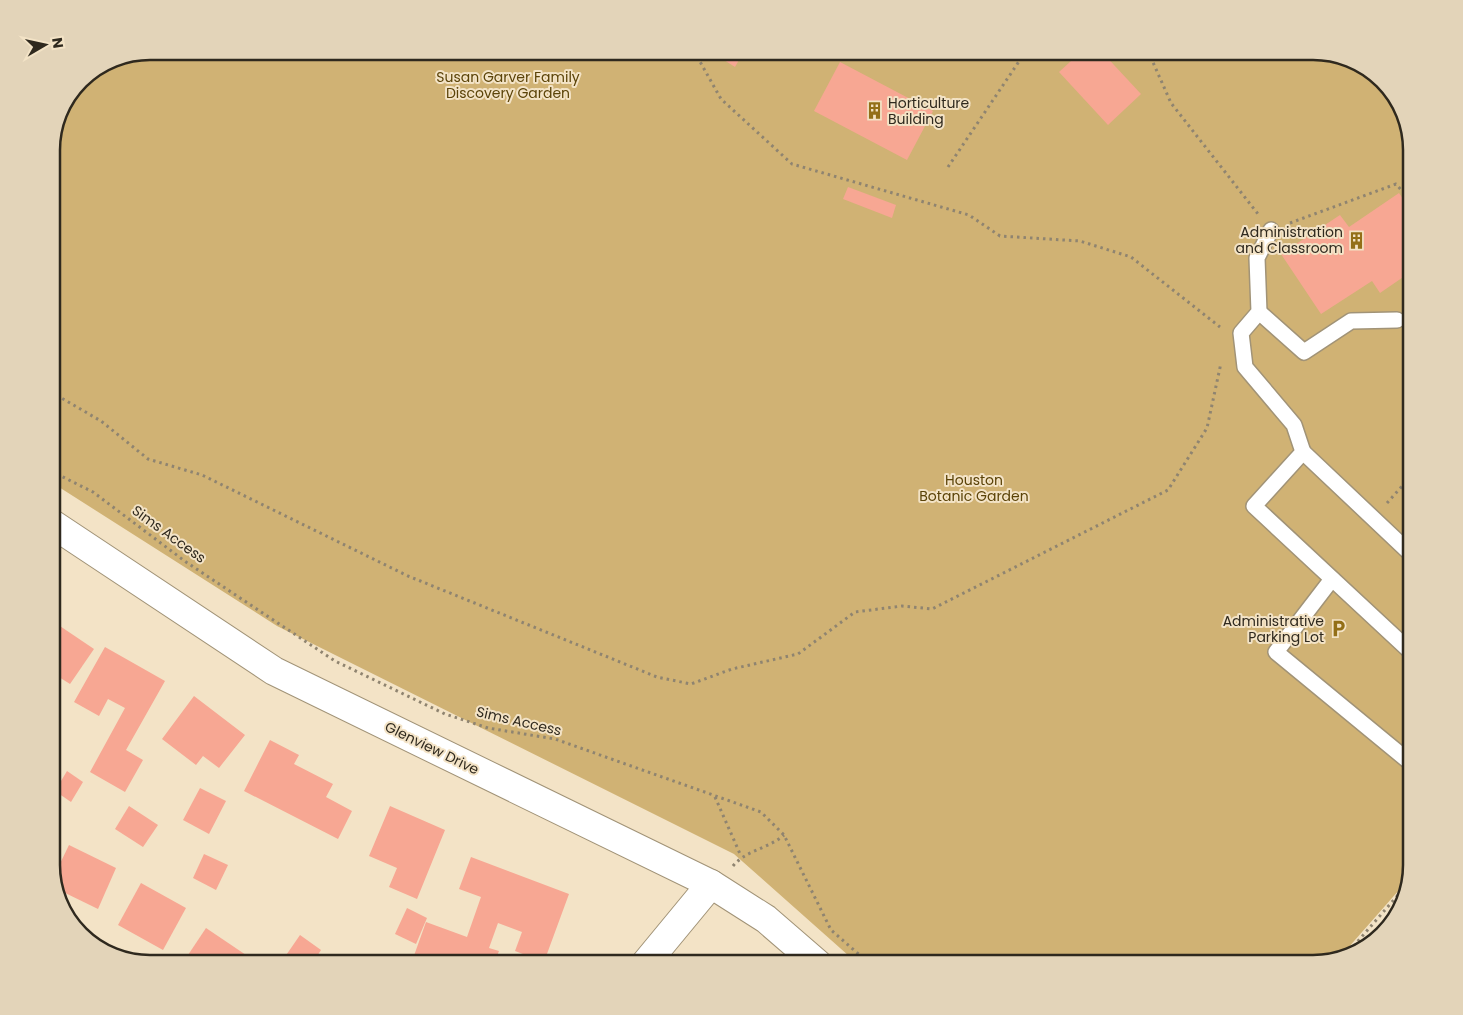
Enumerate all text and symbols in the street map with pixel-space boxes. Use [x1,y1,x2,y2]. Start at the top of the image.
north arrow [20,20,70,70]
text: N [47,36,69,50]
park label: Susan Garver Family Discovery Garden [436,67,580,103]
place label: Horticulture Building [888,93,970,129]
building icon: Horticulture Building [864,101,884,121]
place label: Administration and Classroom [1235,222,1343,258]
building icon: Administration and Classroom [1347,230,1367,250]
park label: Houston Botanic Garden [919,470,1029,506]
street label: Sims Access [128,500,210,568]
place label: Administrative Parking Lot [1223,611,1324,647]
parking icon: Administrative Parking Lot [1328,619,1348,639]
street label: Sims Access [474,701,564,741]
street label: Glenview Drive [382,717,483,780]

